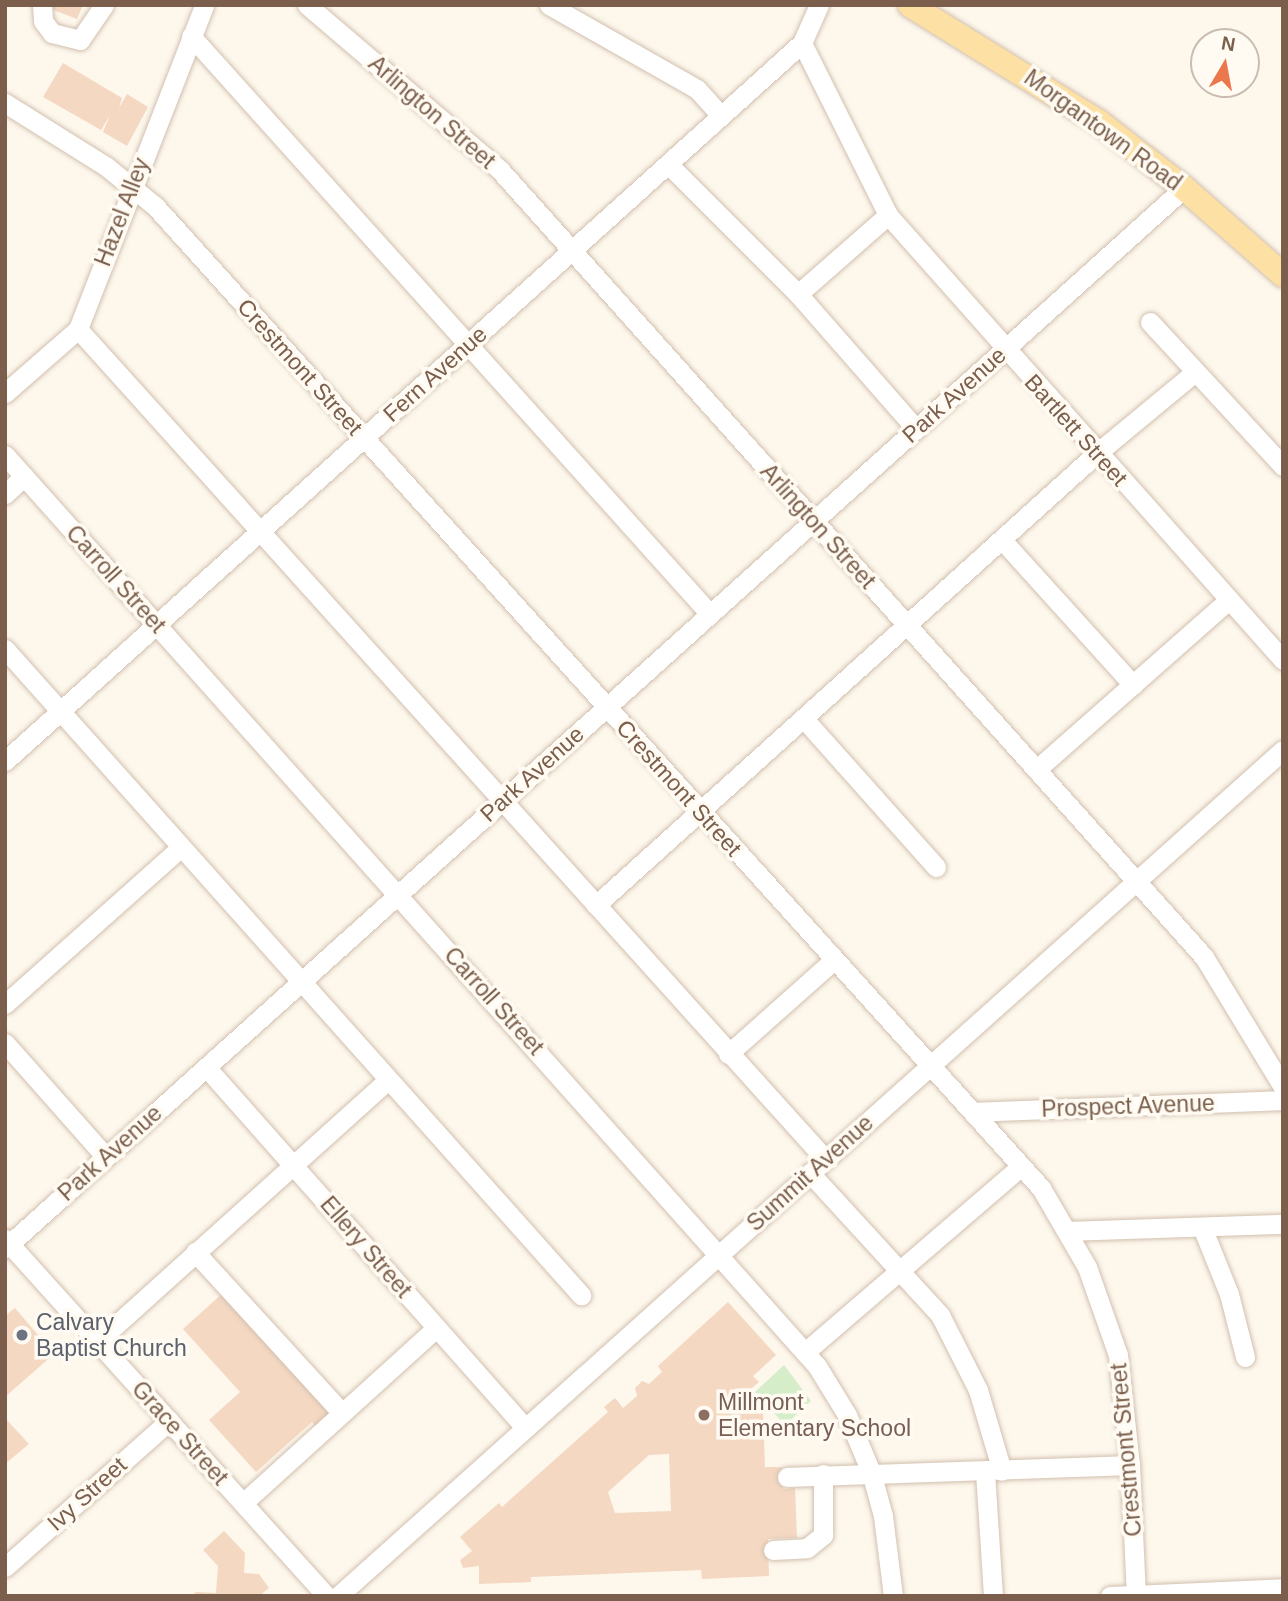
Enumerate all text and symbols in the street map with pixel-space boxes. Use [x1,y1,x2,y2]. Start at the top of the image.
north arrow [1190,28,1260,98]
text: N [1220,32,1237,55]
street label: Arlington Street [363,50,501,174]
street label: Morgantown Road [1019,64,1187,196]
street label: Hazel Alley [89,153,155,271]
street label: Crestmont Street [232,293,368,441]
street label: Fern Avenue [377,320,493,428]
street label: Park Avenue [896,341,1012,449]
street label: Bartlett Street [1019,369,1133,491]
street label: Arlington Street [755,458,881,594]
street label: Carroll Street [60,519,172,639]
street label: Crestmont Street [611,714,747,862]
street label: Park Avenue [474,720,590,828]
street label: Carroll Street [438,941,550,1061]
street label: Prospect Avenue [1040,1089,1216,1123]
street label: Park Avenue [52,1099,168,1207]
street label: Summit Avenue [741,1109,879,1237]
street label: Ellery Street [314,1191,418,1303]
place label: Calvary Baptist Church [36,1308,187,1362]
marker: Calvary Baptist Church [14,1327,30,1343]
street label: Crestmont Street [1105,1362,1147,1538]
street label: Grace Street [126,1375,234,1491]
place label: Millmont Elementary School [718,1388,911,1442]
marker: Millmont Elementary School [696,1407,712,1423]
street label: Ivy Street [42,1451,132,1537]

